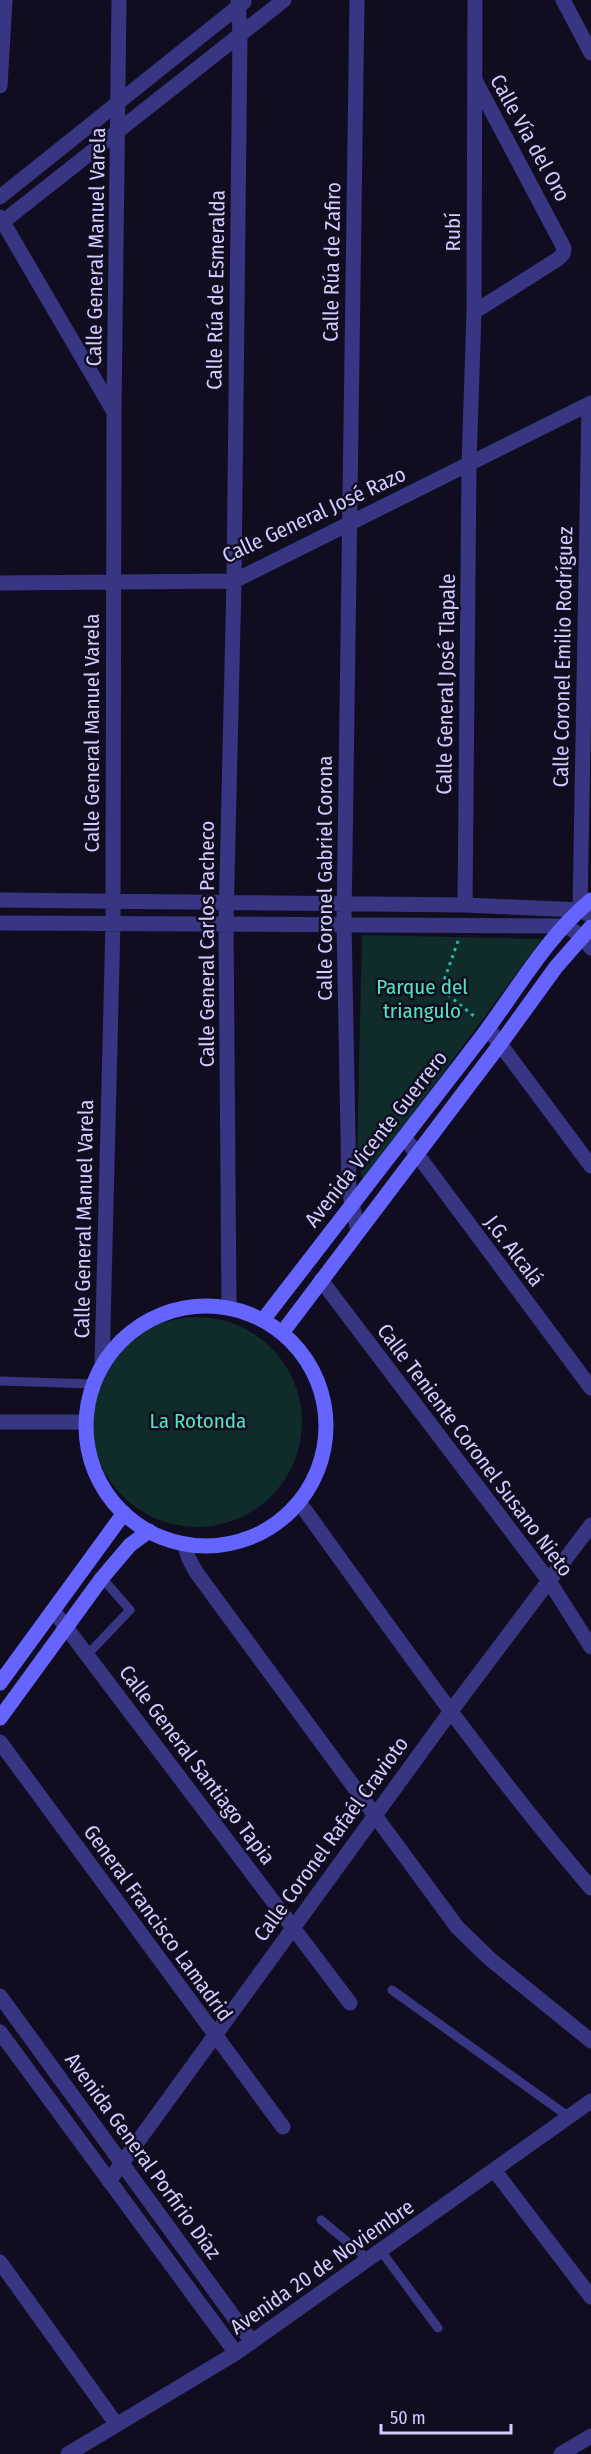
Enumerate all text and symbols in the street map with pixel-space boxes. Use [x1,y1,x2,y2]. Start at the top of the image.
street label: Calle Vía del Oro [484,70,576,206]
street label: Calle General Manuel Varela [81,127,111,367]
street label: Calle Rúa de Zafiro [318,182,346,342]
street label: Calle Rúa de Esmeralda [201,190,231,390]
street label: Rubí [440,213,466,251]
street label: Calle General José Razo [218,461,410,569]
street label: Calle Coronel Emilio Rodríguez [548,526,578,788]
street label: Calle General José Tlapale [431,573,461,795]
street label: Calle General Manuel Varela [79,613,105,853]
street label: Calle Coronel Gabriel Corona [312,755,338,1001]
street label: Calle General Carlos Pacheco [194,821,220,1067]
park label: Parque del triangulo [376,974,468,1024]
street label: Avenida Vicente Guerrero [299,1045,453,1233]
street label: Calle General Manuel Varela [69,1099,99,1339]
street label: J.G. Alcalá [479,1210,549,1292]
street label: Calle Teniente Coronel Susano Nieto [371,1318,579,1582]
park label: La Rotonda [150,1408,246,1434]
street label: Calle General Santiago Tapia [113,1660,281,1870]
street label: Calle Coronel Rafaél Cravioto [248,1732,414,1946]
street label: General Francisco Lamadrid [78,1820,238,2026]
street label: Avenida General Porfirio Díaz [59,2048,227,2264]
street label: Avenida 20 de Noviembre [225,2194,419,2340]
scale bar [381,2397,512,2435]
text: 50 m [390,2407,426,2429]

